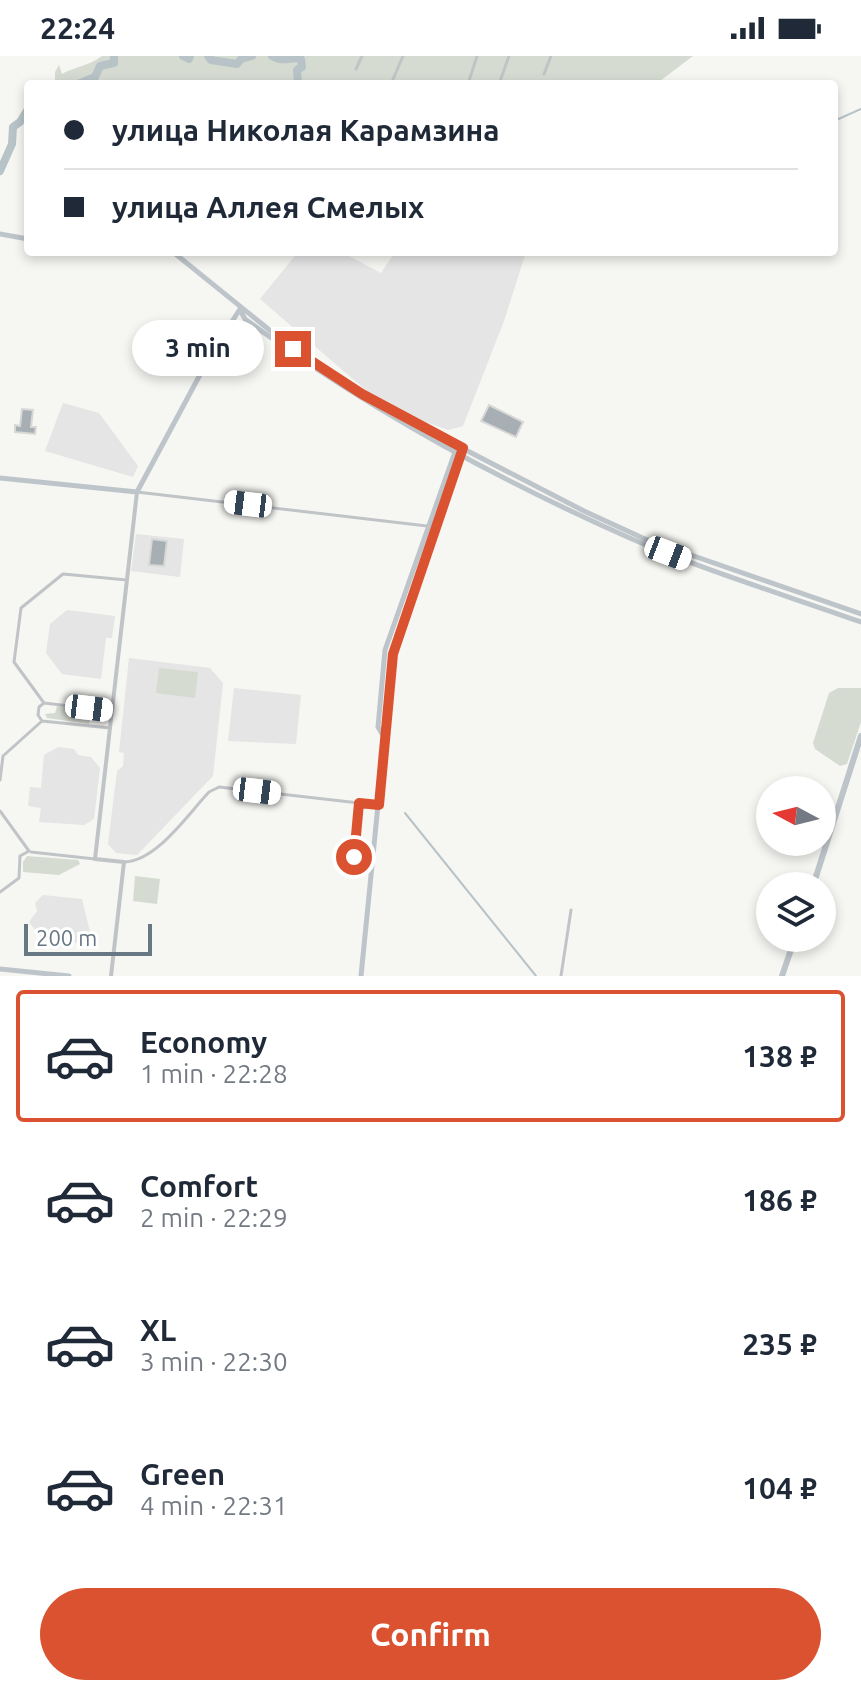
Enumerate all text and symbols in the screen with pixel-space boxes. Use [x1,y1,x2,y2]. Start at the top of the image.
text: 22:24 [40,11,115,45]
text: улица Николая Карамзина [112,113,500,147]
text: улица Аллея Смелых [112,190,424,224]
callout: 3 min [133,321,265,377]
route end [275,331,311,367]
text: 3 min [165,333,231,362]
car [223,489,273,519]
car [641,533,695,573]
car [64,693,114,723]
car [232,776,282,806]
north arrow [756,776,836,856]
map controls [756,776,836,952]
route start [336,839,372,875]
button: layers [756,872,836,952]
scale bar [24,920,152,956]
text: 200 m [36,925,97,950]
icon: car [44,1020,116,1092]
text: Economy [140,1025,267,1059]
text: 138 ₽ [742,1039,817,1073]
text: 1 min · 22:28 [140,1059,288,1088]
icon: car [44,1164,116,1236]
text: Comfort [140,1169,258,1203]
text: 186 ₽ [742,1183,817,1217]
text: 2 min · 22:29 [140,1203,288,1232]
icon: car [44,1308,116,1380]
text: XL [140,1313,176,1347]
text: 235 ₽ [742,1327,817,1361]
text: 3 min · 22:30 [140,1347,288,1376]
icon: car [44,1452,116,1524]
text: Green [140,1457,225,1491]
text: 104 ₽ [742,1471,817,1505]
text: 4 min · 22:31 [140,1491,288,1520]
button: Confirm [40,1588,821,1680]

